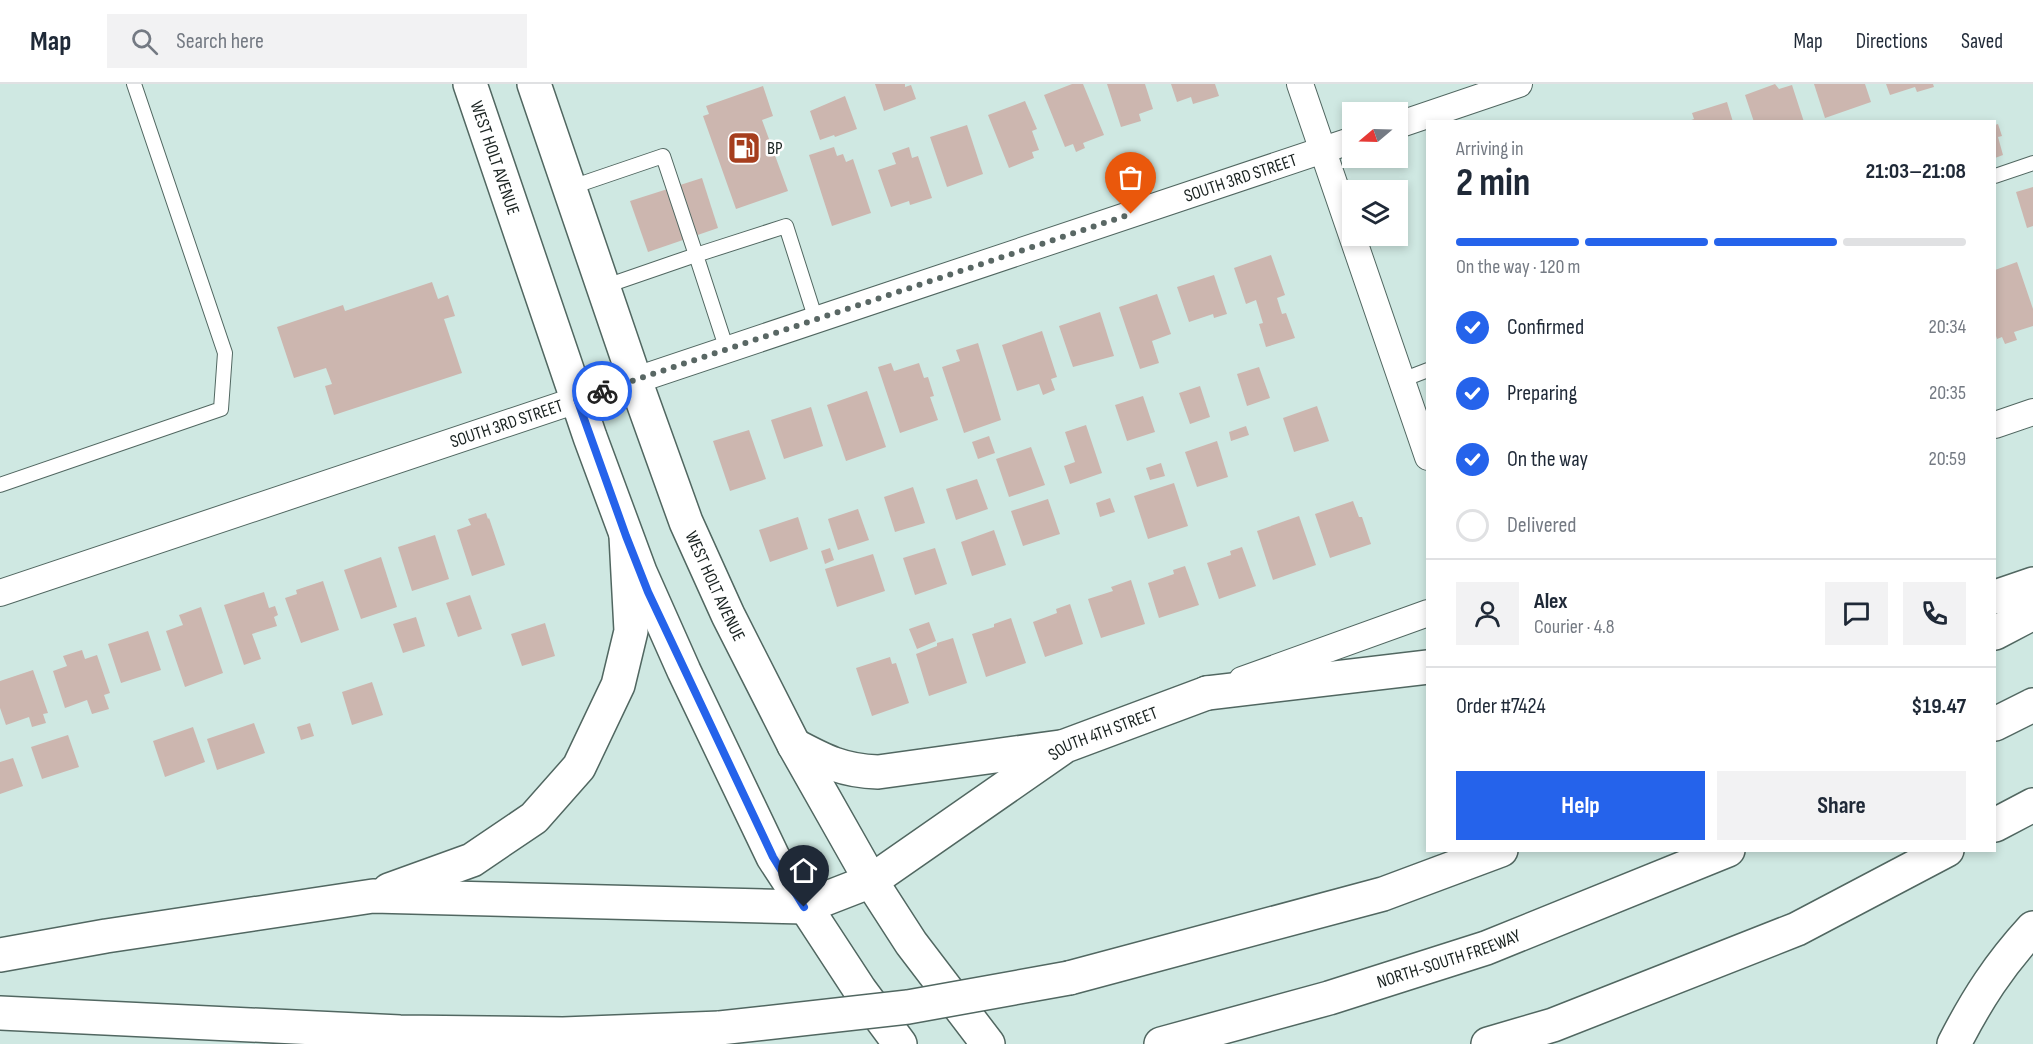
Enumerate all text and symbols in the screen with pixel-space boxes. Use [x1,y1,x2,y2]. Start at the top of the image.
search box [107,14,527,68]
text: Map [30,25,71,58]
icon: search [128,25,161,58]
text: Search here [176,28,264,55]
text: Map [1793,29,1823,54]
text: Directions [1856,29,1928,54]
text: Saved [1961,29,2003,54]
street label: WEST HOLT AVENUE [466,98,524,218]
north arrow [1342,102,1408,168]
map controls [1342,102,1408,246]
fuel station icon: BP [726,130,762,166]
text: Arriving in [1456,137,1524,161]
place label: BP [767,138,783,159]
street label: SOUTH 3RD STREET [1181,150,1300,207]
pin [1105,152,1156,214]
text: 21:03–21:08 [1866,158,1966,185]
text: 2 min [1456,160,1530,207]
icon: bag [1114,161,1147,194]
button: layers [1342,180,1408,246]
text: On the way · 120 m [1456,255,1580,279]
icon: check [1456,311,1489,344]
text: Confirmed [1507,314,1584,341]
text: 20:34 [1929,315,1966,339]
courier [572,361,632,421]
icon: bike [586,375,619,408]
icon: check [1456,377,1489,410]
text: Preparing [1507,380,1577,407]
text: 20:35 [1929,381,1966,405]
street label: SOUTH 3RD STREET [447,395,566,453]
icon: check [1456,443,1489,476]
text: On the way [1507,446,1588,473]
text: 20:59 [1928,447,1966,471]
text: Delivered [1507,512,1576,539]
street label: WEST HOLT AVENUE [680,528,749,645]
button: person [1456,582,1519,645]
button: chat [1825,582,1888,645]
button: phone [1903,582,1966,645]
text: Alex [1534,588,1567,615]
text: Courier · 4.8 [1534,615,1615,639]
text: Order #7424 [1456,693,1546,720]
text: $19.47 [1911,693,1966,720]
street label: SOUTH 4TH STREET [1044,702,1161,765]
button: Help [1456,771,1705,840]
button: Share [1717,771,1966,840]
pin [778,845,829,907]
icon: home [787,854,820,887]
street label: NORTH-SOUTH FREEWAY [1374,925,1524,993]

